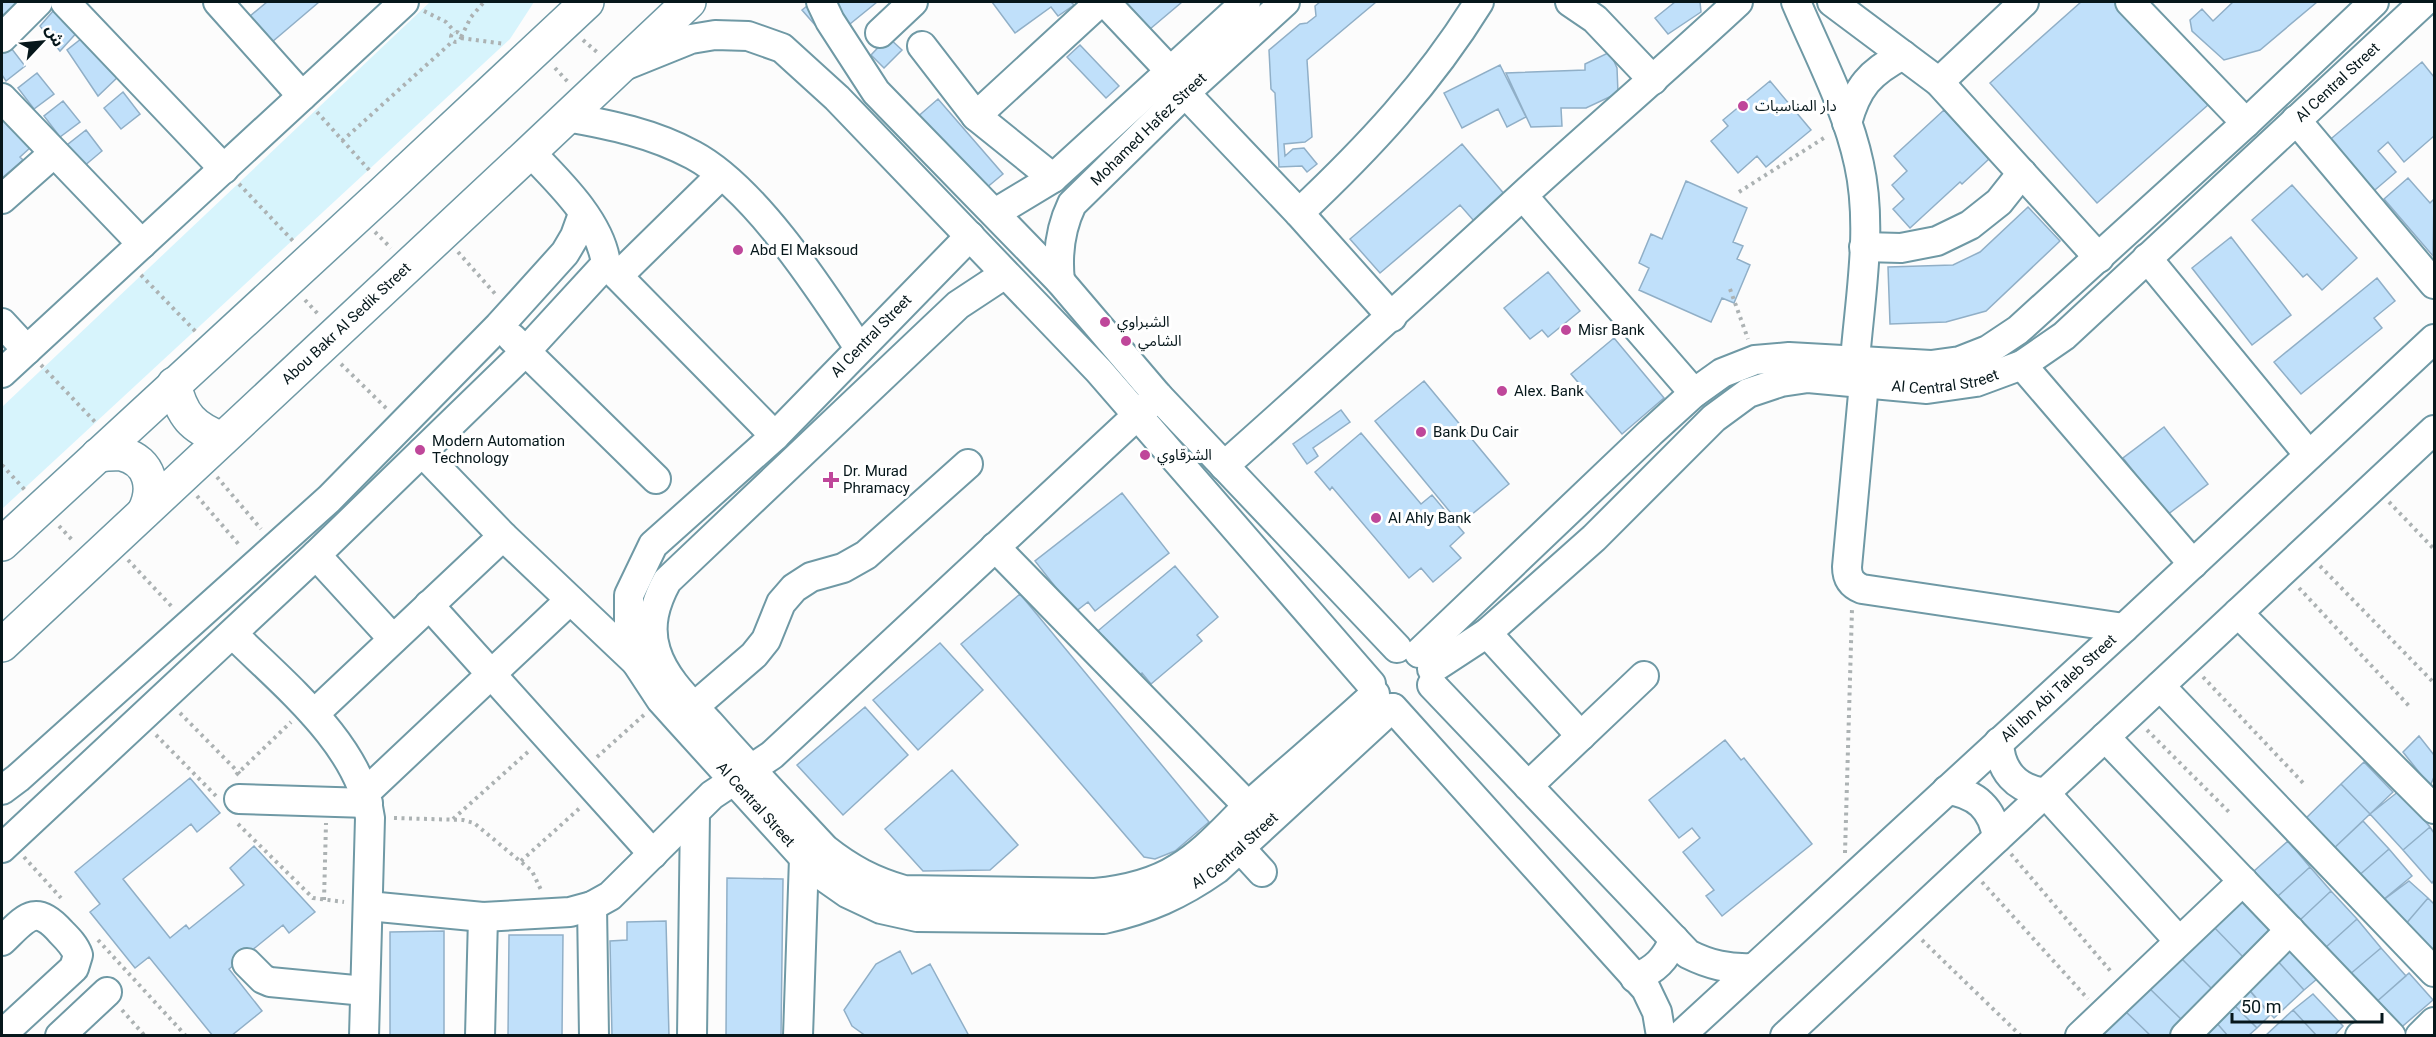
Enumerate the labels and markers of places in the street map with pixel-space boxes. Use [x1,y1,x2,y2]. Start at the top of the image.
place label: دار المناسبات [1755,97,1837,115]
marker: دار المناسبات [1736,99,1750,113]
place label: Abd El Maksoud [750,241,858,259]
marker: Abd El Maksoud [731,243,745,257]
place label: الشبراوي [1117,313,1170,333]
marker: الشبراوي [1098,315,1112,329]
place label: Misr Bank [1578,321,1645,339]
marker: Misr Bank [1559,323,1573,337]
place label: الشامي [1138,332,1182,352]
marker: الشامي [1119,334,1133,348]
place label: Alex. Bank [1514,382,1584,400]
marker: Alex. Bank [1495,384,1509,398]
place label: Bank Du Cair [1433,423,1519,441]
marker: Bank Du Cair [1414,425,1428,439]
place label: Modern Automation Technology [432,432,565,467]
marker: Modern Automation Technology [413,443,427,457]
place label: الشرقاوي [1157,446,1212,466]
marker: الشرقاوي [1138,448,1152,462]
place label: Dr. Murad Phramacy [843,462,910,497]
marker: Dr. Murad Phramacy [824,473,838,487]
place label: Al Ahly Bank [1388,509,1471,527]
marker: Al Ahly Bank [1369,511,1383,525]

